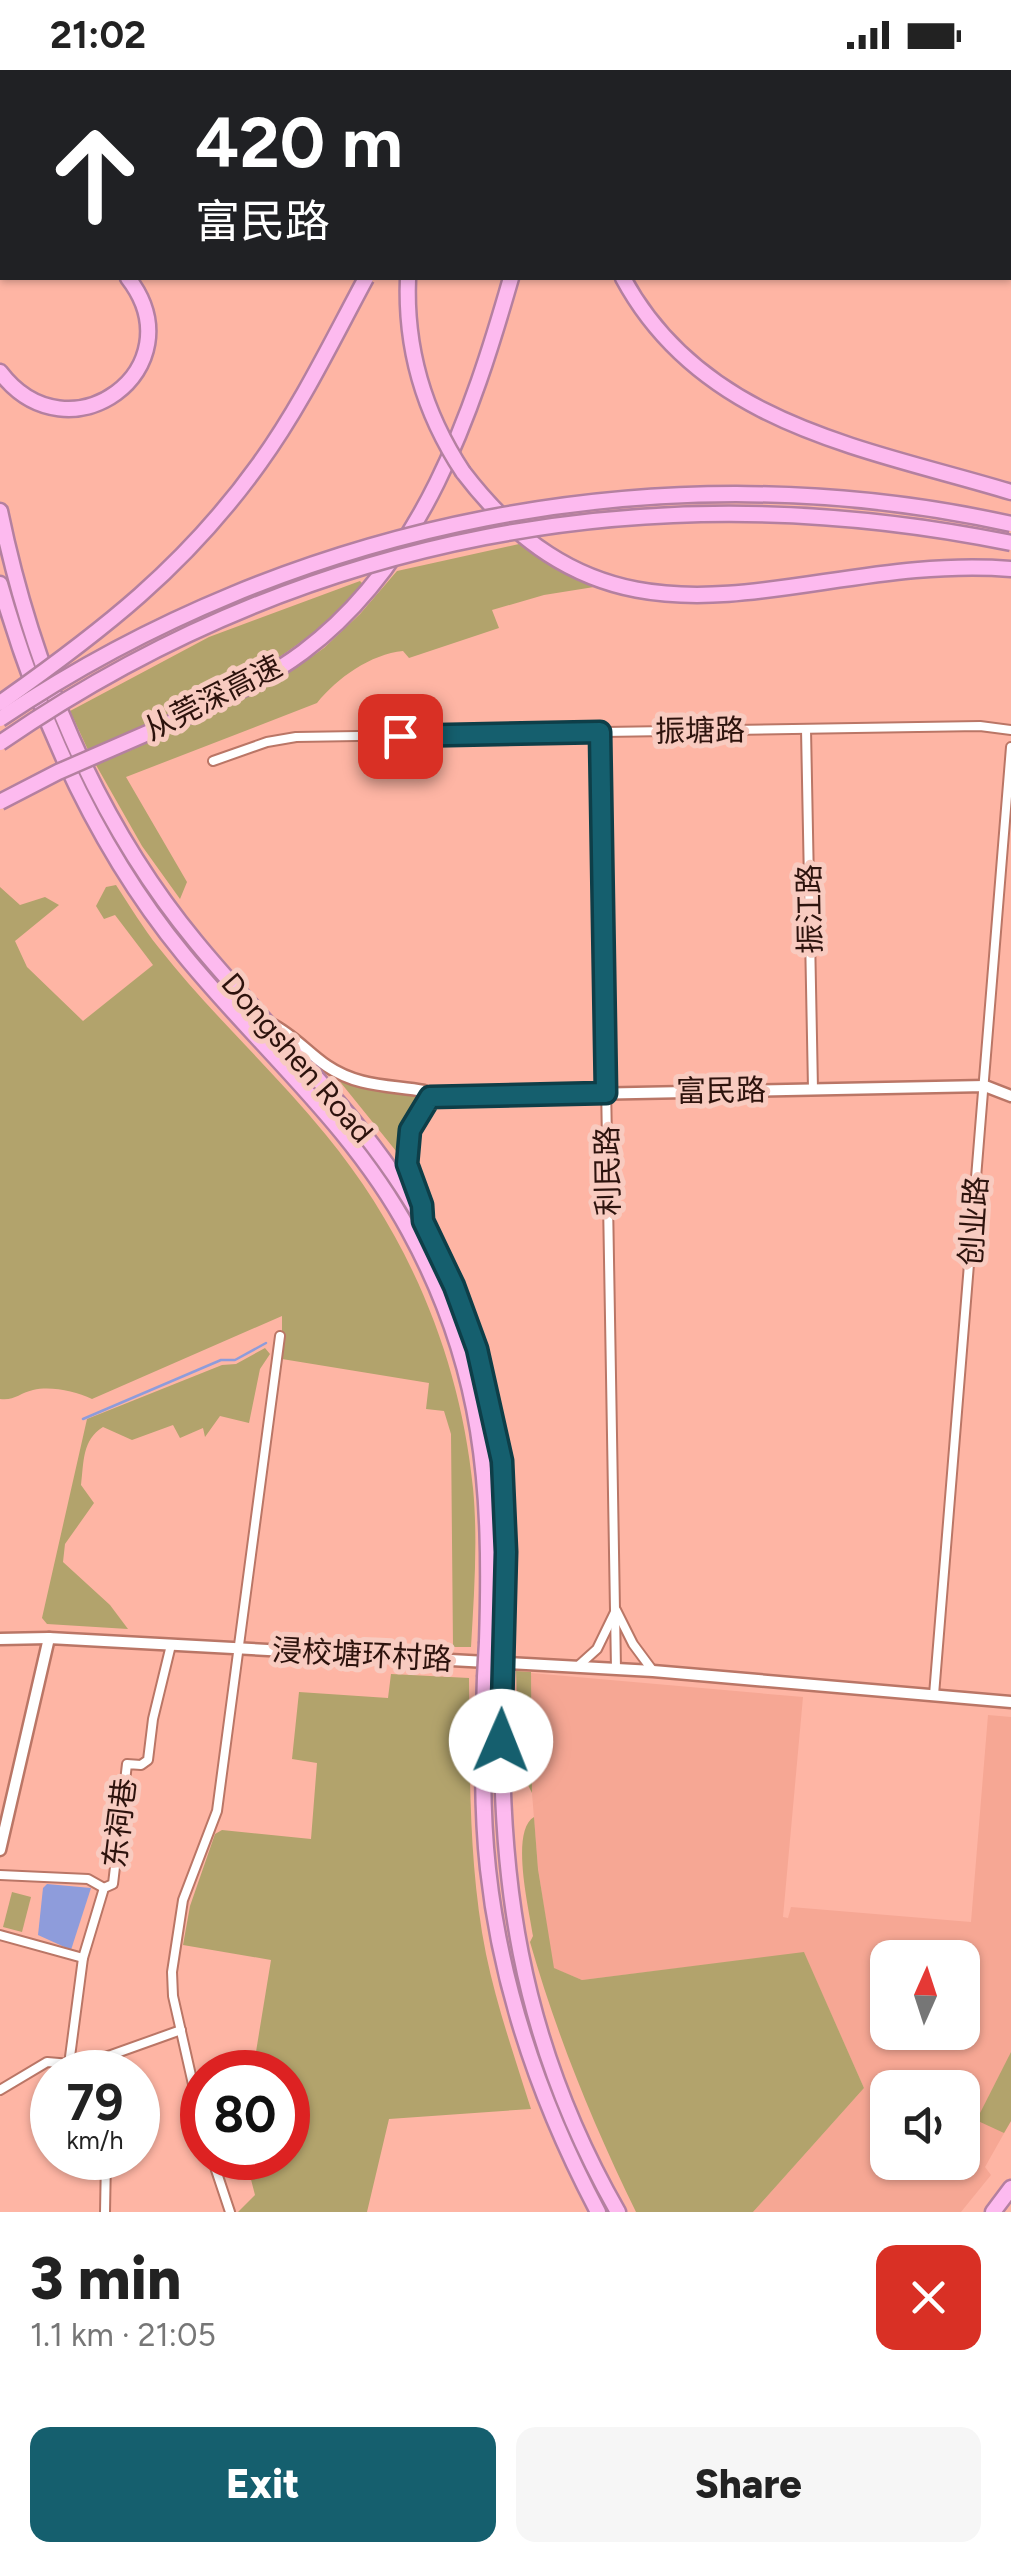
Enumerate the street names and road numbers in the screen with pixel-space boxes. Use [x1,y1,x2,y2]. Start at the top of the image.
street label: 从莞深高速 [138,647,288,748]
street label: 振塘路 [655,711,745,750]
street label: 振江路 [790,864,829,954]
street label: Dongshen Road [214,965,381,1150]
street label: 富民路 [676,1071,766,1110]
street label: 利民路 [588,1126,627,1216]
street label: 创业路 [952,1175,995,1267]
street label: 浸校塘环村路 [271,1631,453,1678]
street label: 东祠巷 [96,1776,143,1870]

